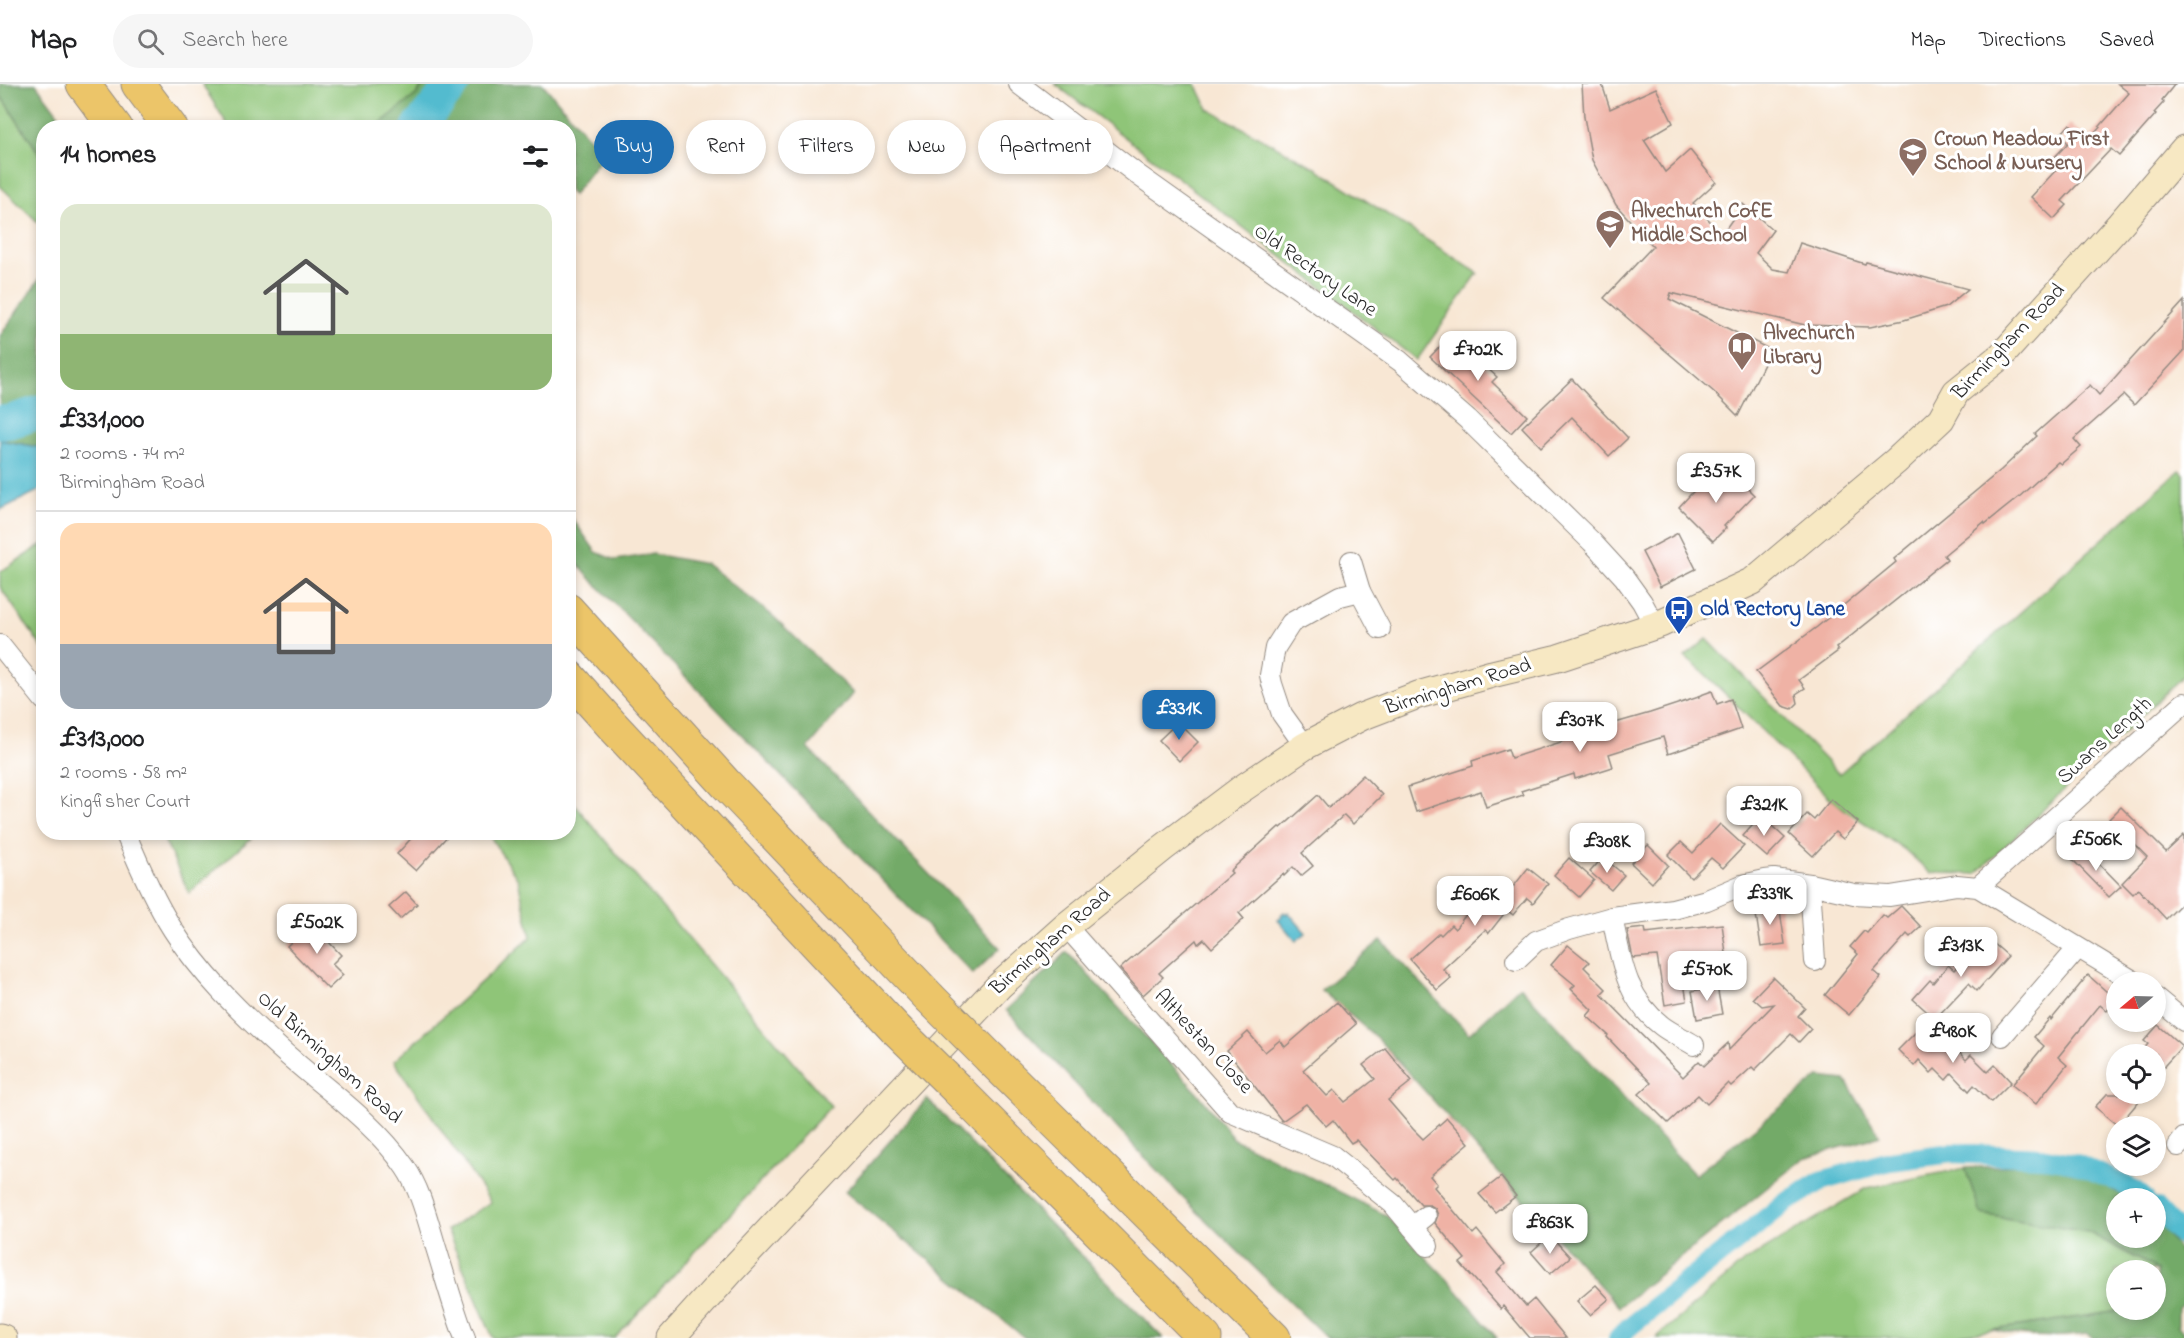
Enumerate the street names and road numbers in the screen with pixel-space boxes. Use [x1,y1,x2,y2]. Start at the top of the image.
street label: Old Rectory Lane [1246,217,1383,327]
street label: Birmingham Road [1945,277,2074,409]
street label: Birmingham Road [1380,650,1536,726]
street label: Swans Length [2051,690,2161,793]
street label: Birmingham Road [983,881,1120,1005]
street label: Althestan Close [1146,983,1260,1102]
street label: Old Birmingham Road [248,984,408,1133]

